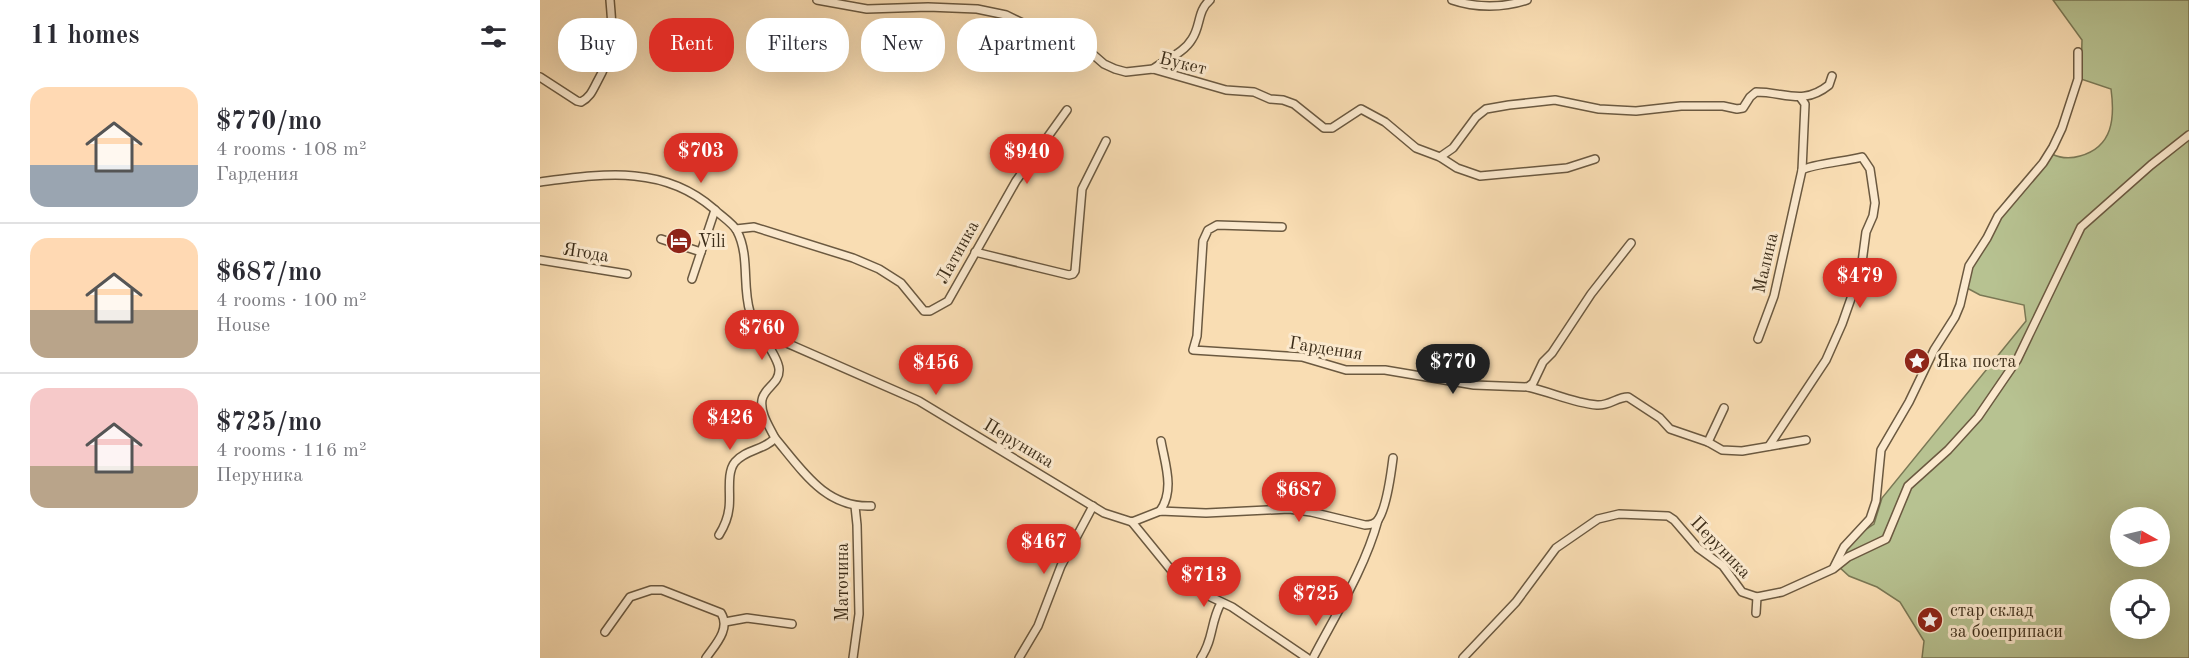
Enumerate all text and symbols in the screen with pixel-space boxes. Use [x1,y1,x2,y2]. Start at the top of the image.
chip: Buy [558,18,637,72]
chip: Rent [649,18,734,72]
chip: Filters [746,18,849,72]
chip: New [861,18,945,72]
chip: Apartment [957,18,1097,72]
icon: filters [477,20,510,53]
text: 11 homes [30,23,139,49]
street label: Букет [1157,49,1208,79]
text: $770/mo [216,109,322,135]
icon: home [78,111,150,183]
pin: $703 [665,133,737,184]
pin: $940 [991,134,1063,185]
text: 4 rooms · 108 m² [216,140,366,160]
text: $703 [678,142,724,162]
text: $940 [1004,143,1050,163]
text: Гардения [216,165,299,185]
street label: Латинка [933,218,982,287]
hotel icon: Vili [664,226,694,256]
street label: Малина [1750,231,1782,295]
place label: Vili [698,233,726,251]
street label: Ягода [561,240,610,266]
pin: $479 [1824,258,1896,309]
text: $687/mo [216,260,322,286]
icon: home [78,262,150,334]
text: $479 [1837,267,1883,287]
text: 4 rooms · 100 m² [216,291,366,311]
pin: $760 [726,310,798,361]
text: House [216,316,270,336]
text: $760 [739,319,785,339]
street label: Гардения [1288,334,1364,364]
pin: $770 [1417,344,1489,395]
pin: $456 [900,345,972,396]
place icon: Яка поста [1902,346,1932,376]
text: $770 [1430,353,1476,373]
place label: Яка поста [1936,353,2017,371]
text: $456 [913,354,959,374]
pin: $426 [694,400,766,451]
text: $426 [707,409,753,429]
text: $725/mo [216,410,322,436]
icon: home [78,412,150,484]
street label: Перуника [980,416,1057,472]
text: 4 rooms · 116 m² [216,441,366,461]
text: Перуника [216,466,303,486]
pin: $687 [1263,472,1335,523]
text: $687 [1276,481,1322,501]
north arrow [2110,507,2170,567]
map controls [2110,507,2170,639]
street label: Перуника [1687,513,1754,582]
pin: $467 [1008,524,1080,575]
text: $467 [1021,533,1067,553]
street label: Маточина [834,542,852,621]
pin: $713 [1168,557,1240,608]
text: $713 [1181,566,1227,586]
pin: $725 [1280,576,1352,627]
button: locate [2110,579,2170,639]
text: $725 [1293,585,1339,605]
place label: стар склад за боеприпаси [1950,602,2063,641]
place icon: стар склад за боеприпаси [1915,605,1945,635]

